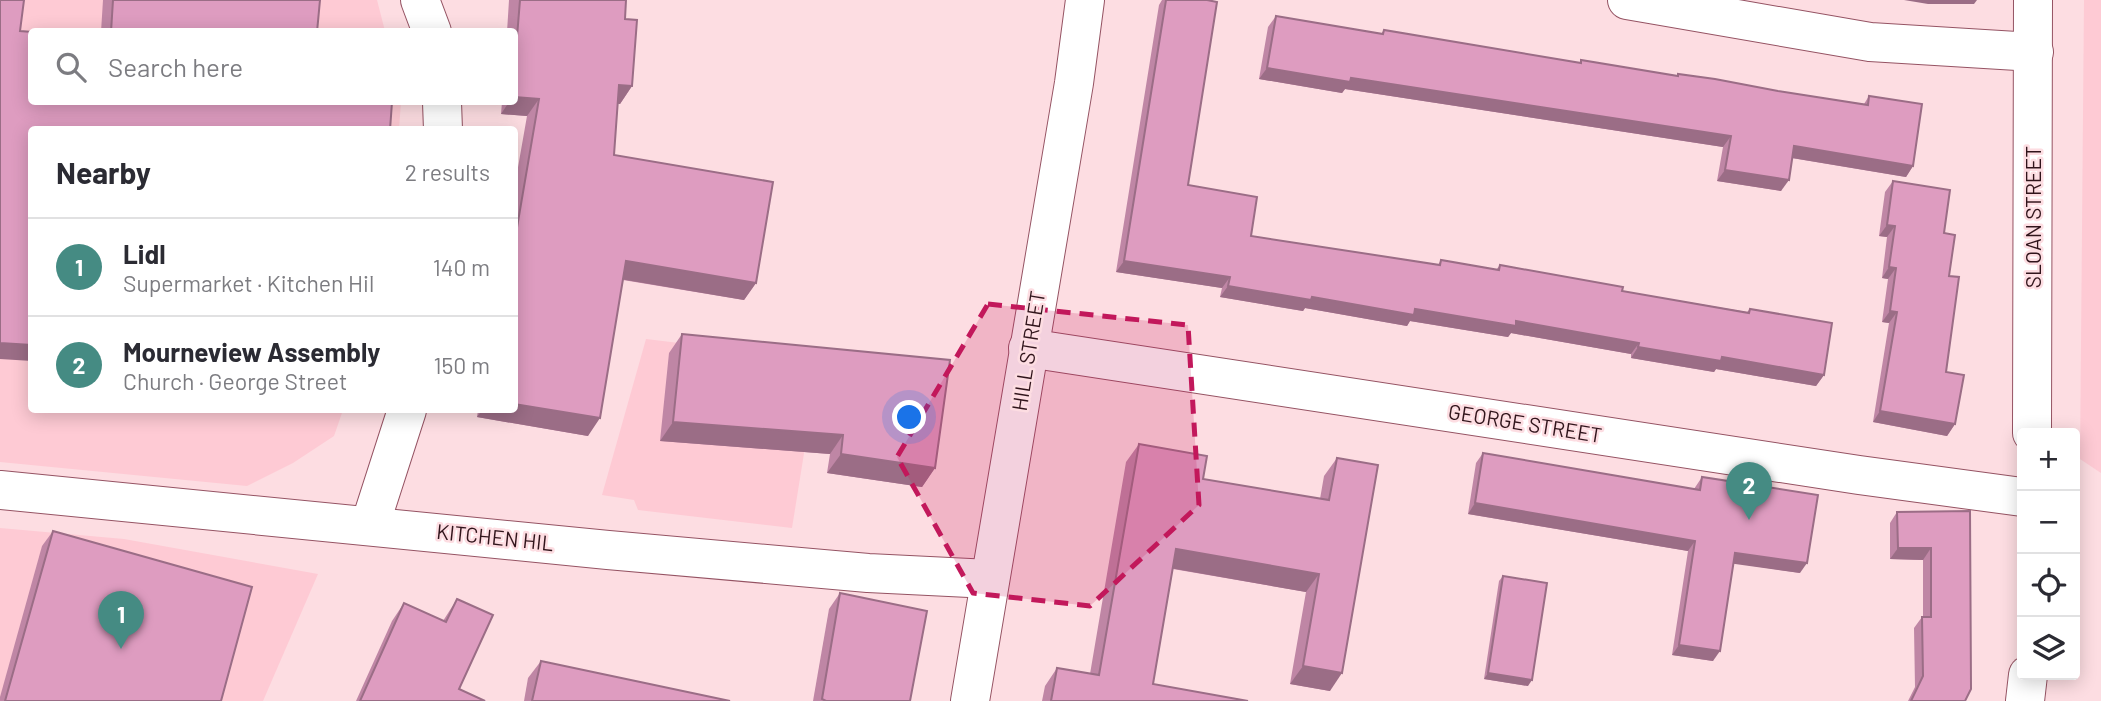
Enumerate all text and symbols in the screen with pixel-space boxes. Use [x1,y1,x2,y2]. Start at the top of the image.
search box [28,28,518,105]
icon: search [52,48,90,86]
text: Search here [108,51,243,82]
street label: SLOAN STREET [2020,146,2045,288]
text: Nearby [56,154,151,190]
text: 2 results [405,158,490,186]
text: Lidl [123,238,166,269]
text: 1 [75,253,83,281]
text: 140 m [433,253,490,281]
text: Supermarket · Kitchen Hil [123,269,374,297]
street label: HILL STREET [1006,289,1049,413]
text: Mourneview Assembly [123,336,380,367]
text: 2 [73,351,85,379]
text: 150 m [434,351,490,379]
text: Church · George Street [123,367,347,395]
street label: GEORGE STREET [1447,398,1604,447]
your location [892,400,926,434]
map controls [2017,428,2080,680]
button: + [2017,428,2080,491]
pin: 2 [1726,462,1772,520]
button: − [2017,491,2080,554]
street label: KITCHEN HIL [435,518,555,555]
button: locate [2017,554,2080,617]
pin: 1 [98,591,144,649]
button: layers [2017,617,2080,680]

